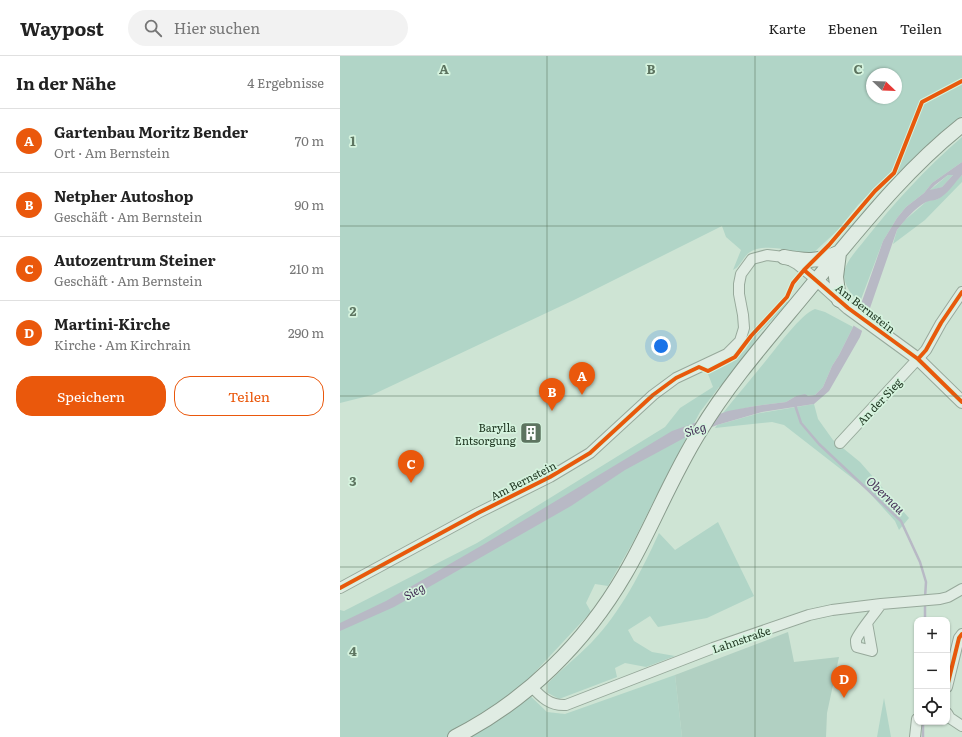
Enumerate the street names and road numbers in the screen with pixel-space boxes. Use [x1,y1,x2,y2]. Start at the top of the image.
street label: Am Bernstein [833,280,899,336]
street label: An der Sieg [853,373,906,428]
street label: Am Bernstein [487,457,559,503]
street label: Lahnstraße [710,621,773,656]

